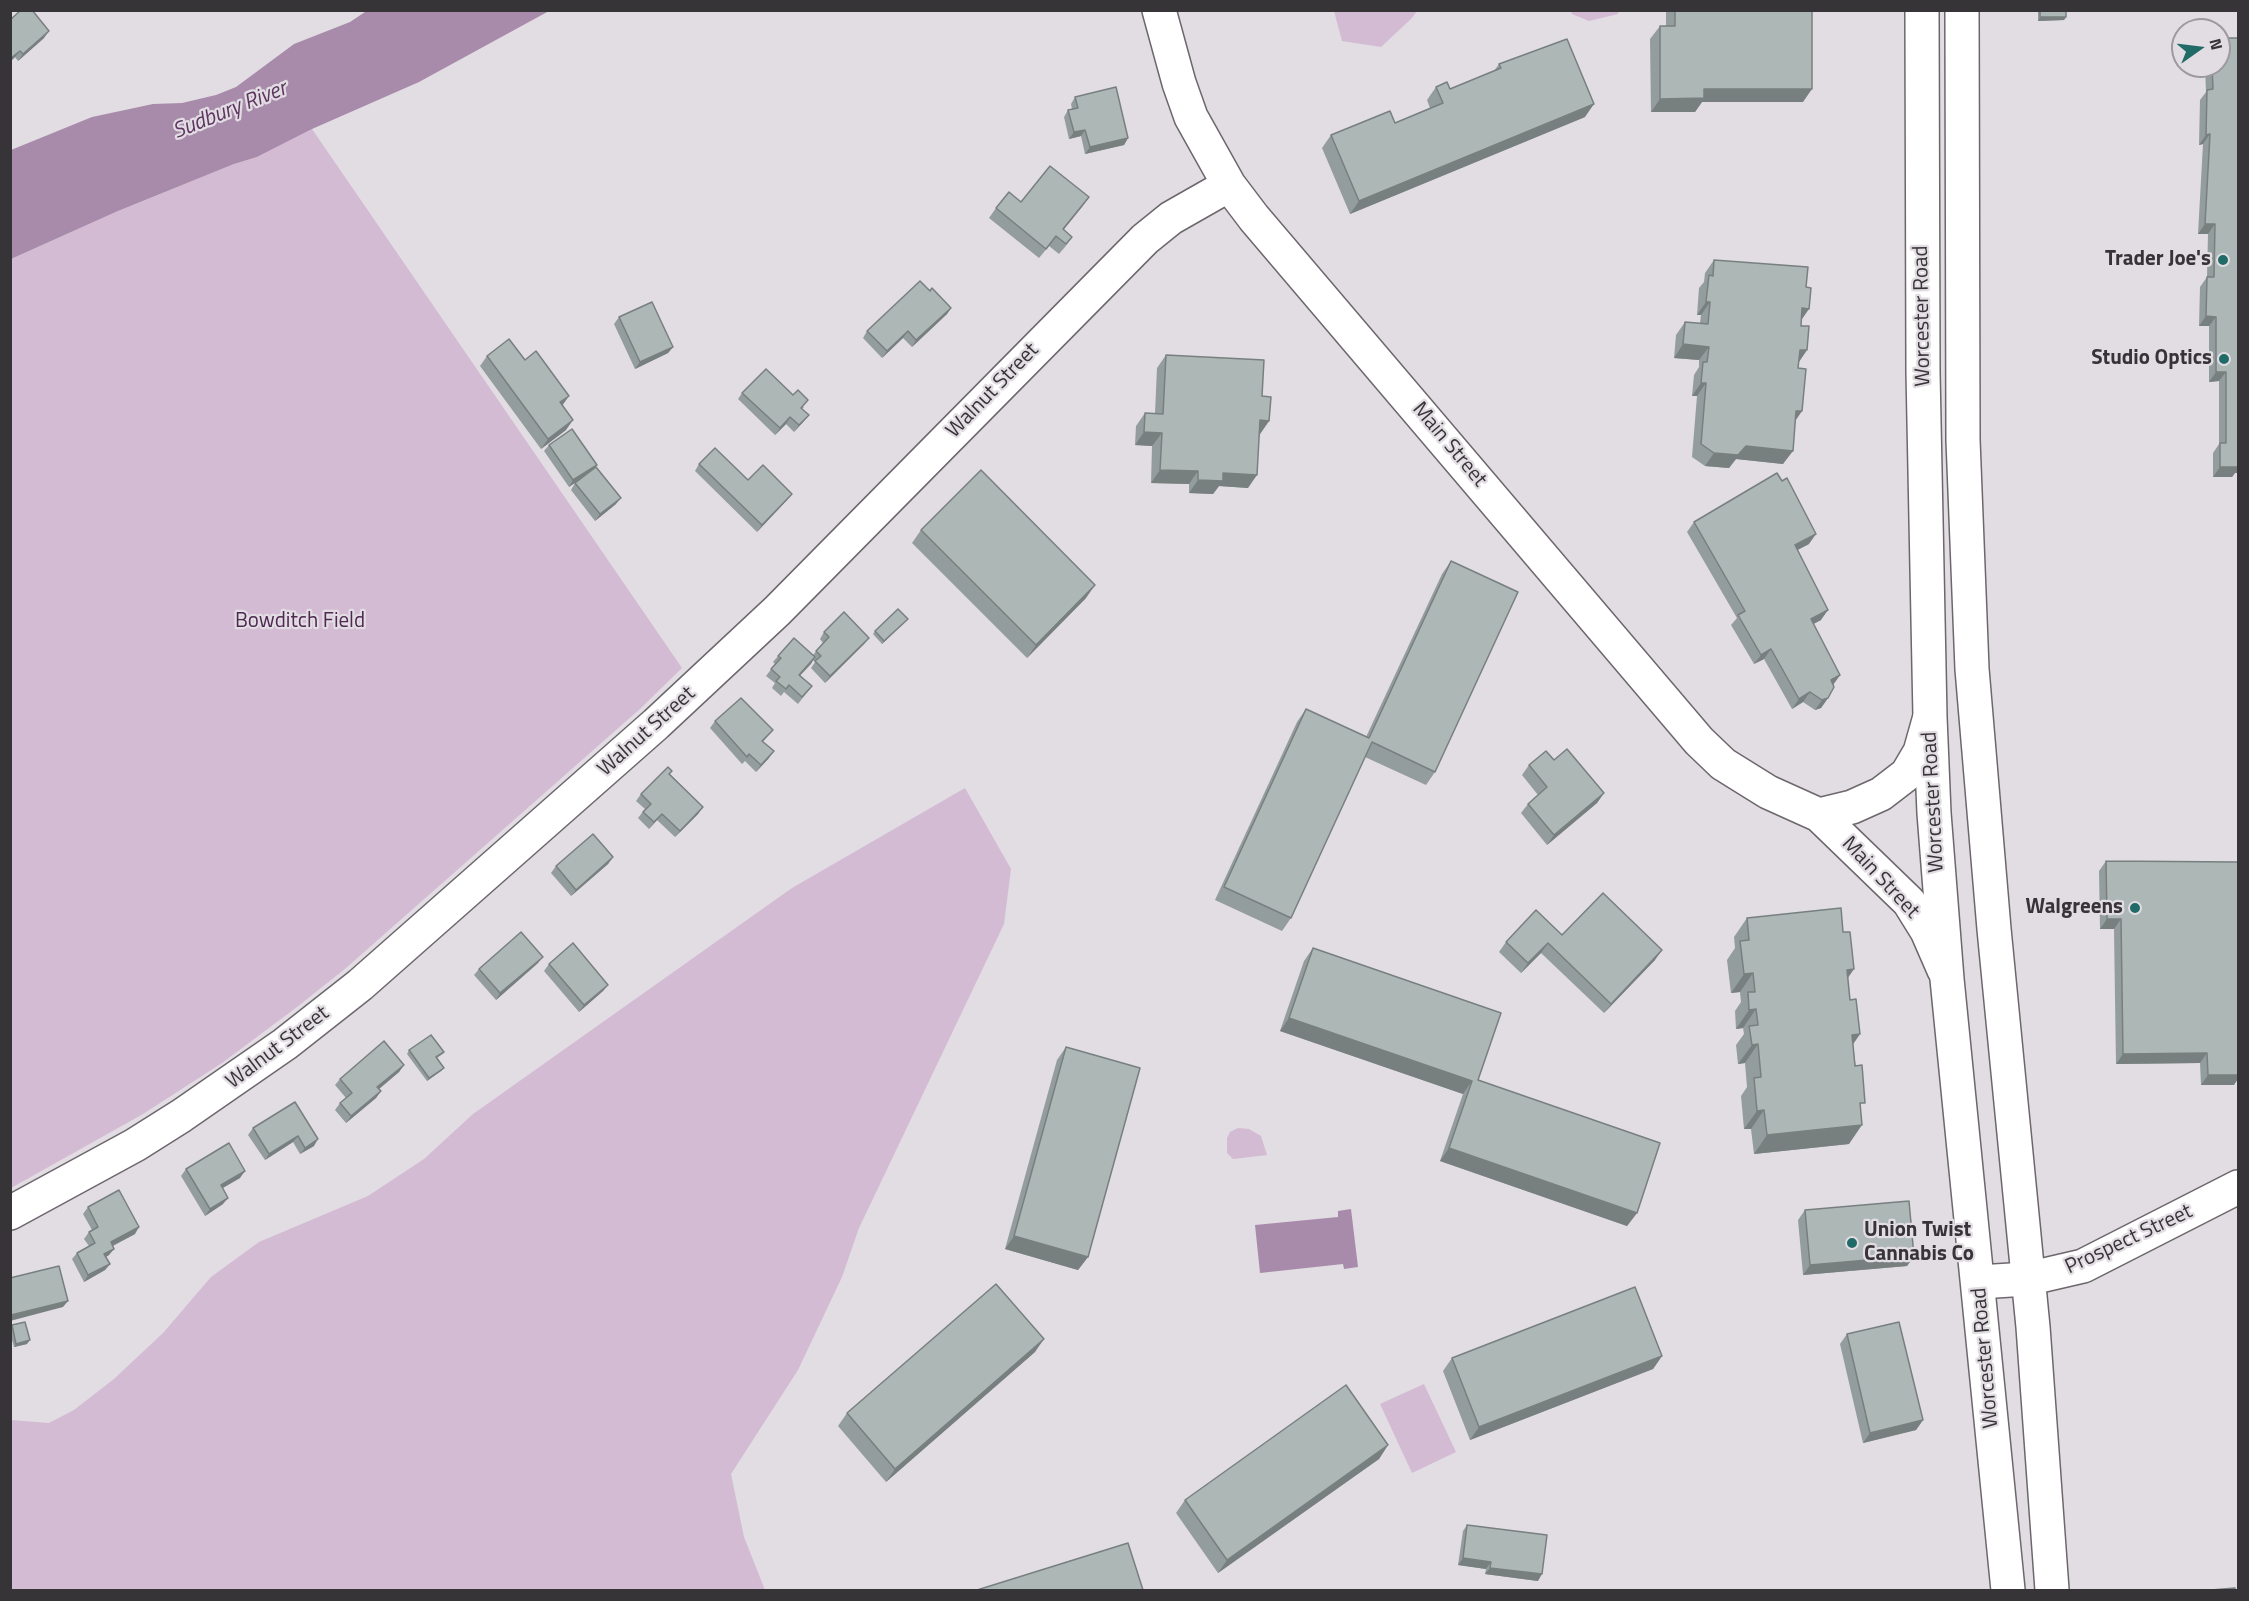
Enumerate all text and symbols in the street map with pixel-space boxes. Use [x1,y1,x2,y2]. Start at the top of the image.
north arrow [2171,18,2231,78]
text: N [2204,36,2230,52]
water label: Sudbury River [169,76,291,146]
street label: Worcester Road [1909,245,1937,387]
place label: Trader Joe's [2105,247,2211,273]
marker: Trader Joe's [2216,253,2230,267]
street label: Walnut Street [941,338,1045,444]
place label: Studio Optics [2091,346,2212,372]
marker: Studio Optics [2217,352,2231,366]
street label: Main Street [1406,398,1492,492]
park label: Bowditch Field [235,609,365,635]
street label: Walnut Street [593,682,701,782]
street label: Worcester Road [1918,731,1950,873]
street label: Main Street [1836,832,1924,924]
place label: Walgreens [2025,895,2123,921]
marker: Walgreens [2128,901,2142,915]
street label: Walnut Street [222,1001,334,1095]
street label: Prospect Street [2061,1200,2197,1280]
place label: Union Twist Cannabis Co [1864,1218,1974,1268]
marker: Union Twist Cannabis Co [1845,1236,1859,1250]
street label: Worcester Road [1967,1287,2005,1429]

